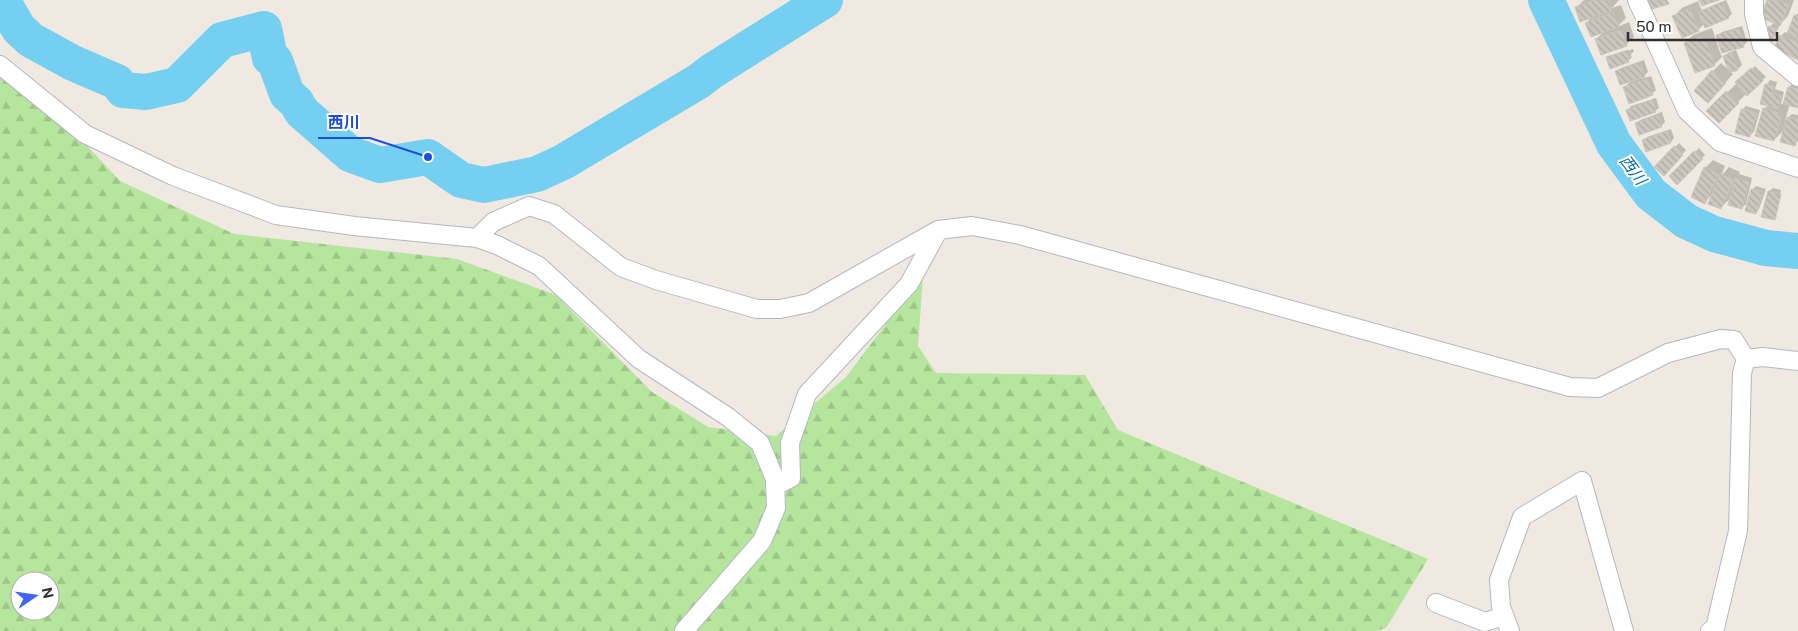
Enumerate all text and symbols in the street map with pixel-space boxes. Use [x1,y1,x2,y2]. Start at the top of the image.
scale bar [1628,10,1777,42]
text: 50 m [1636,18,1671,35]
callout: 西川 [318,107,370,138]
text: 西川 [328,113,360,132]
water label: 西川 [1616,151,1651,190]
north arrow [10,571,60,621]
text: N [39,586,57,600]

